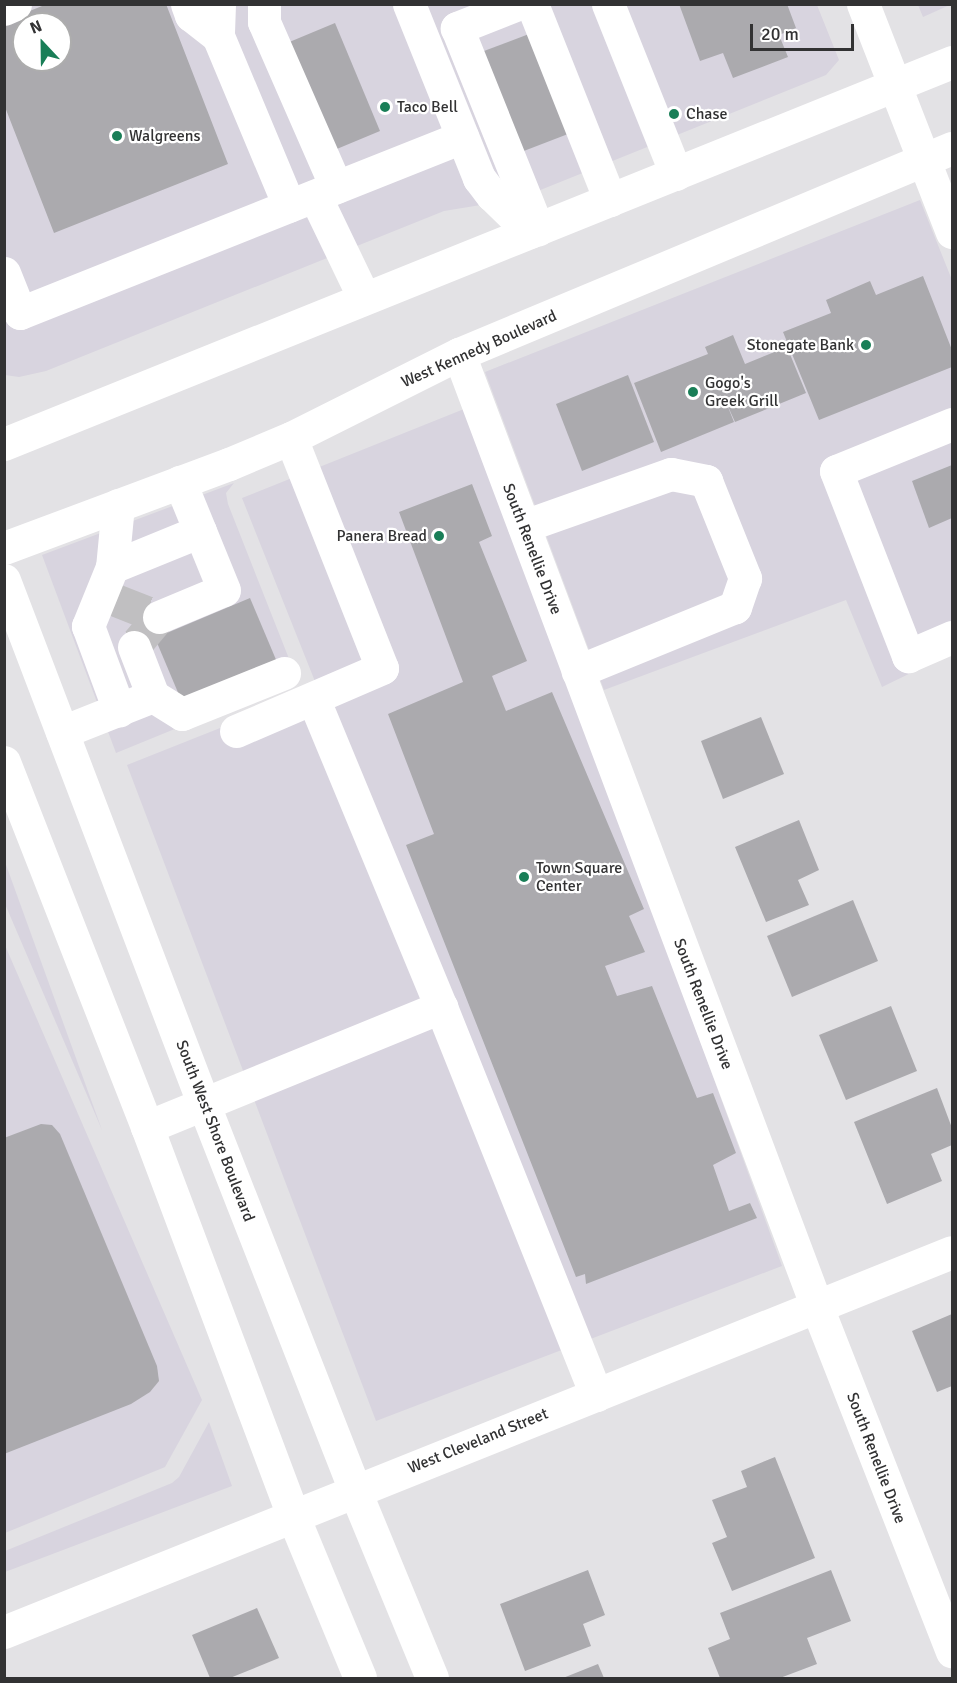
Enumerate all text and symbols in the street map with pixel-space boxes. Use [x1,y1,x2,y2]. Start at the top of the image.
north arrow [12,12,72,72]
scale bar [753,12,856,50]
text: N [27,16,45,39]
text: 20 m [761,23,799,45]
place label: Taco Bell [397,97,458,117]
marker: Taco Bell [378,100,392,114]
place label: Chase [686,104,727,124]
marker: Chase [667,107,681,121]
place label: Walgreens [129,126,201,146]
marker: Walgreens [110,129,124,143]
street label: West Kennedy Boulevard [398,306,560,392]
place label: Stonegate Bank [747,335,854,355]
marker: Stonegate Bank [859,338,873,352]
place label: Gogo's Greek Grill [705,373,778,411]
marker: Gogo's Greek Grill [686,385,700,399]
street label: South Renellie Drive [498,481,566,617]
place label: Panera Bread [336,526,427,546]
marker: Panera Bread [432,529,446,543]
place label: Town Square Center [536,858,622,896]
marker: Town Square Center [517,870,531,884]
street label: South Renellie Drive [669,936,737,1072]
street label: South West Shore Boulevard [172,1038,258,1224]
street label: South Renellie Drive [842,1390,910,1526]
street label: West Cleveland Street [405,1404,551,1478]

